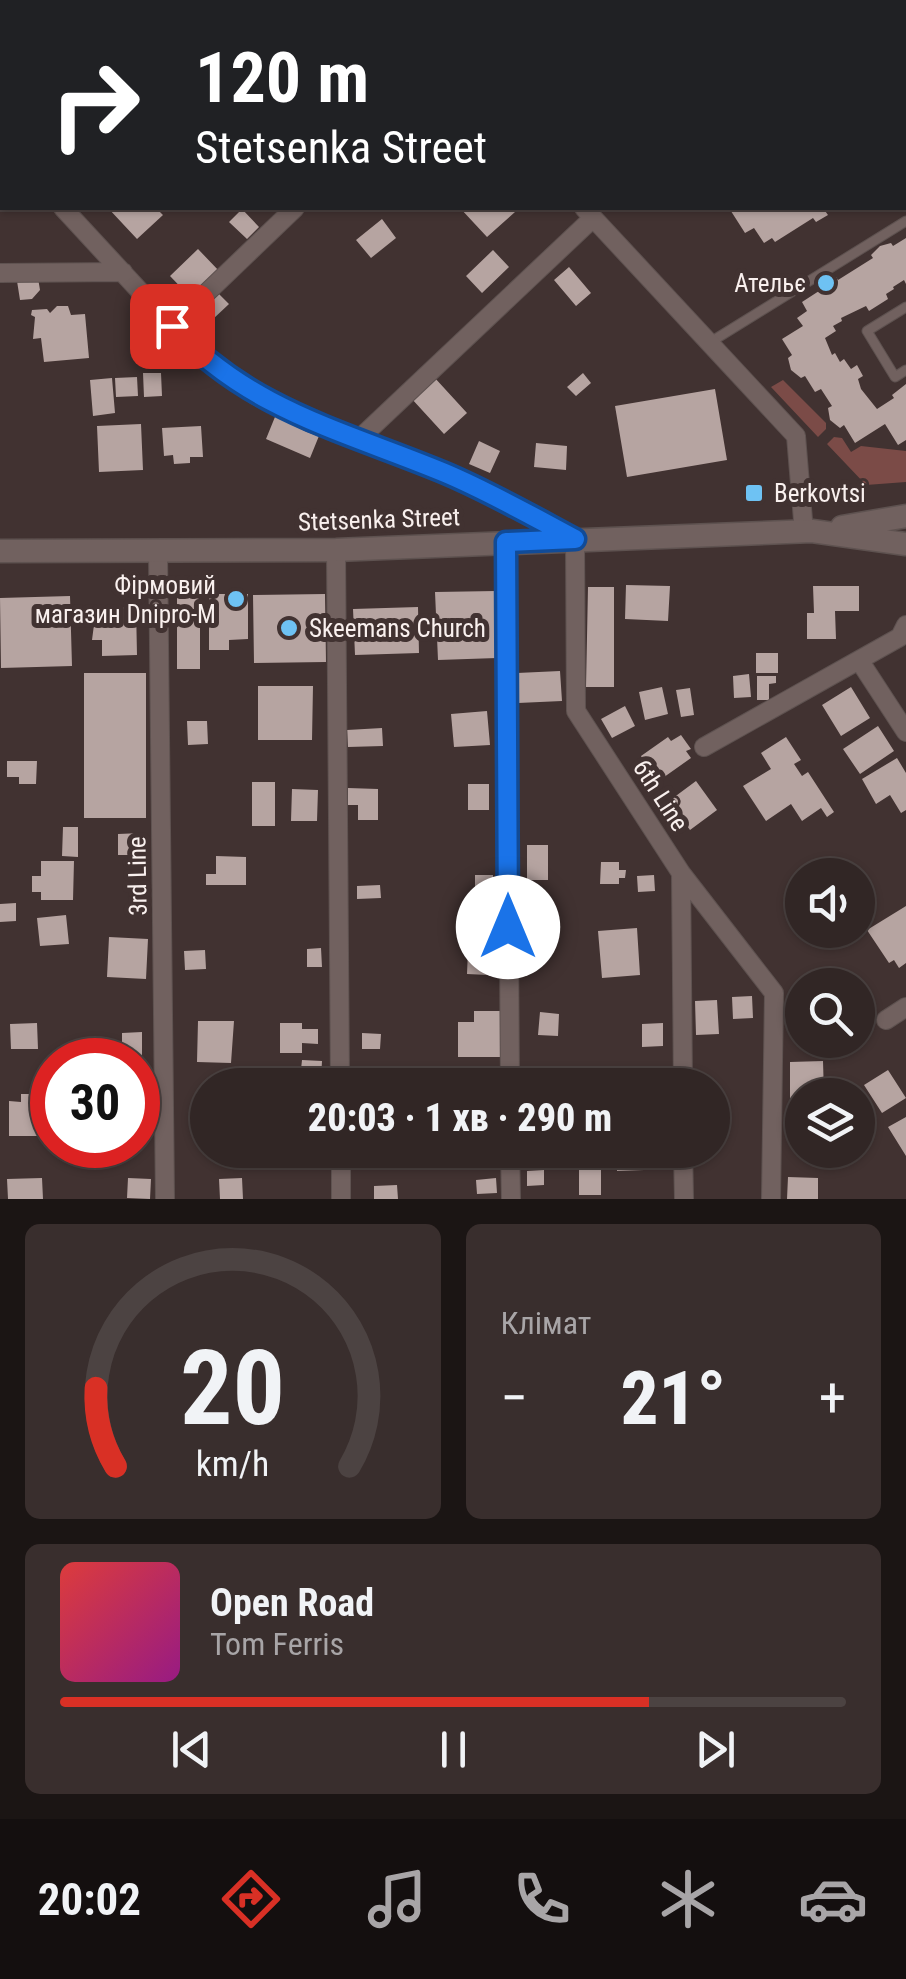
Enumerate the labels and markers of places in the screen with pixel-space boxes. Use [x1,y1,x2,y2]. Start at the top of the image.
place label: Ательє [734,269,806,298]
marker: Ательє [815,272,837,294]
pin [130,284,215,369]
place label: Berkovtsi [774,479,866,508]
marker: Berkovtsi [743,482,765,504]
place label: Фірмовий магазин Dnipro-M [35,571,216,629]
marker: Фірмовий магазин Dnipro-M [225,588,247,610]
place label: Skeemans Church [309,614,486,643]
marker: Skeemans Church [278,617,300,639]

